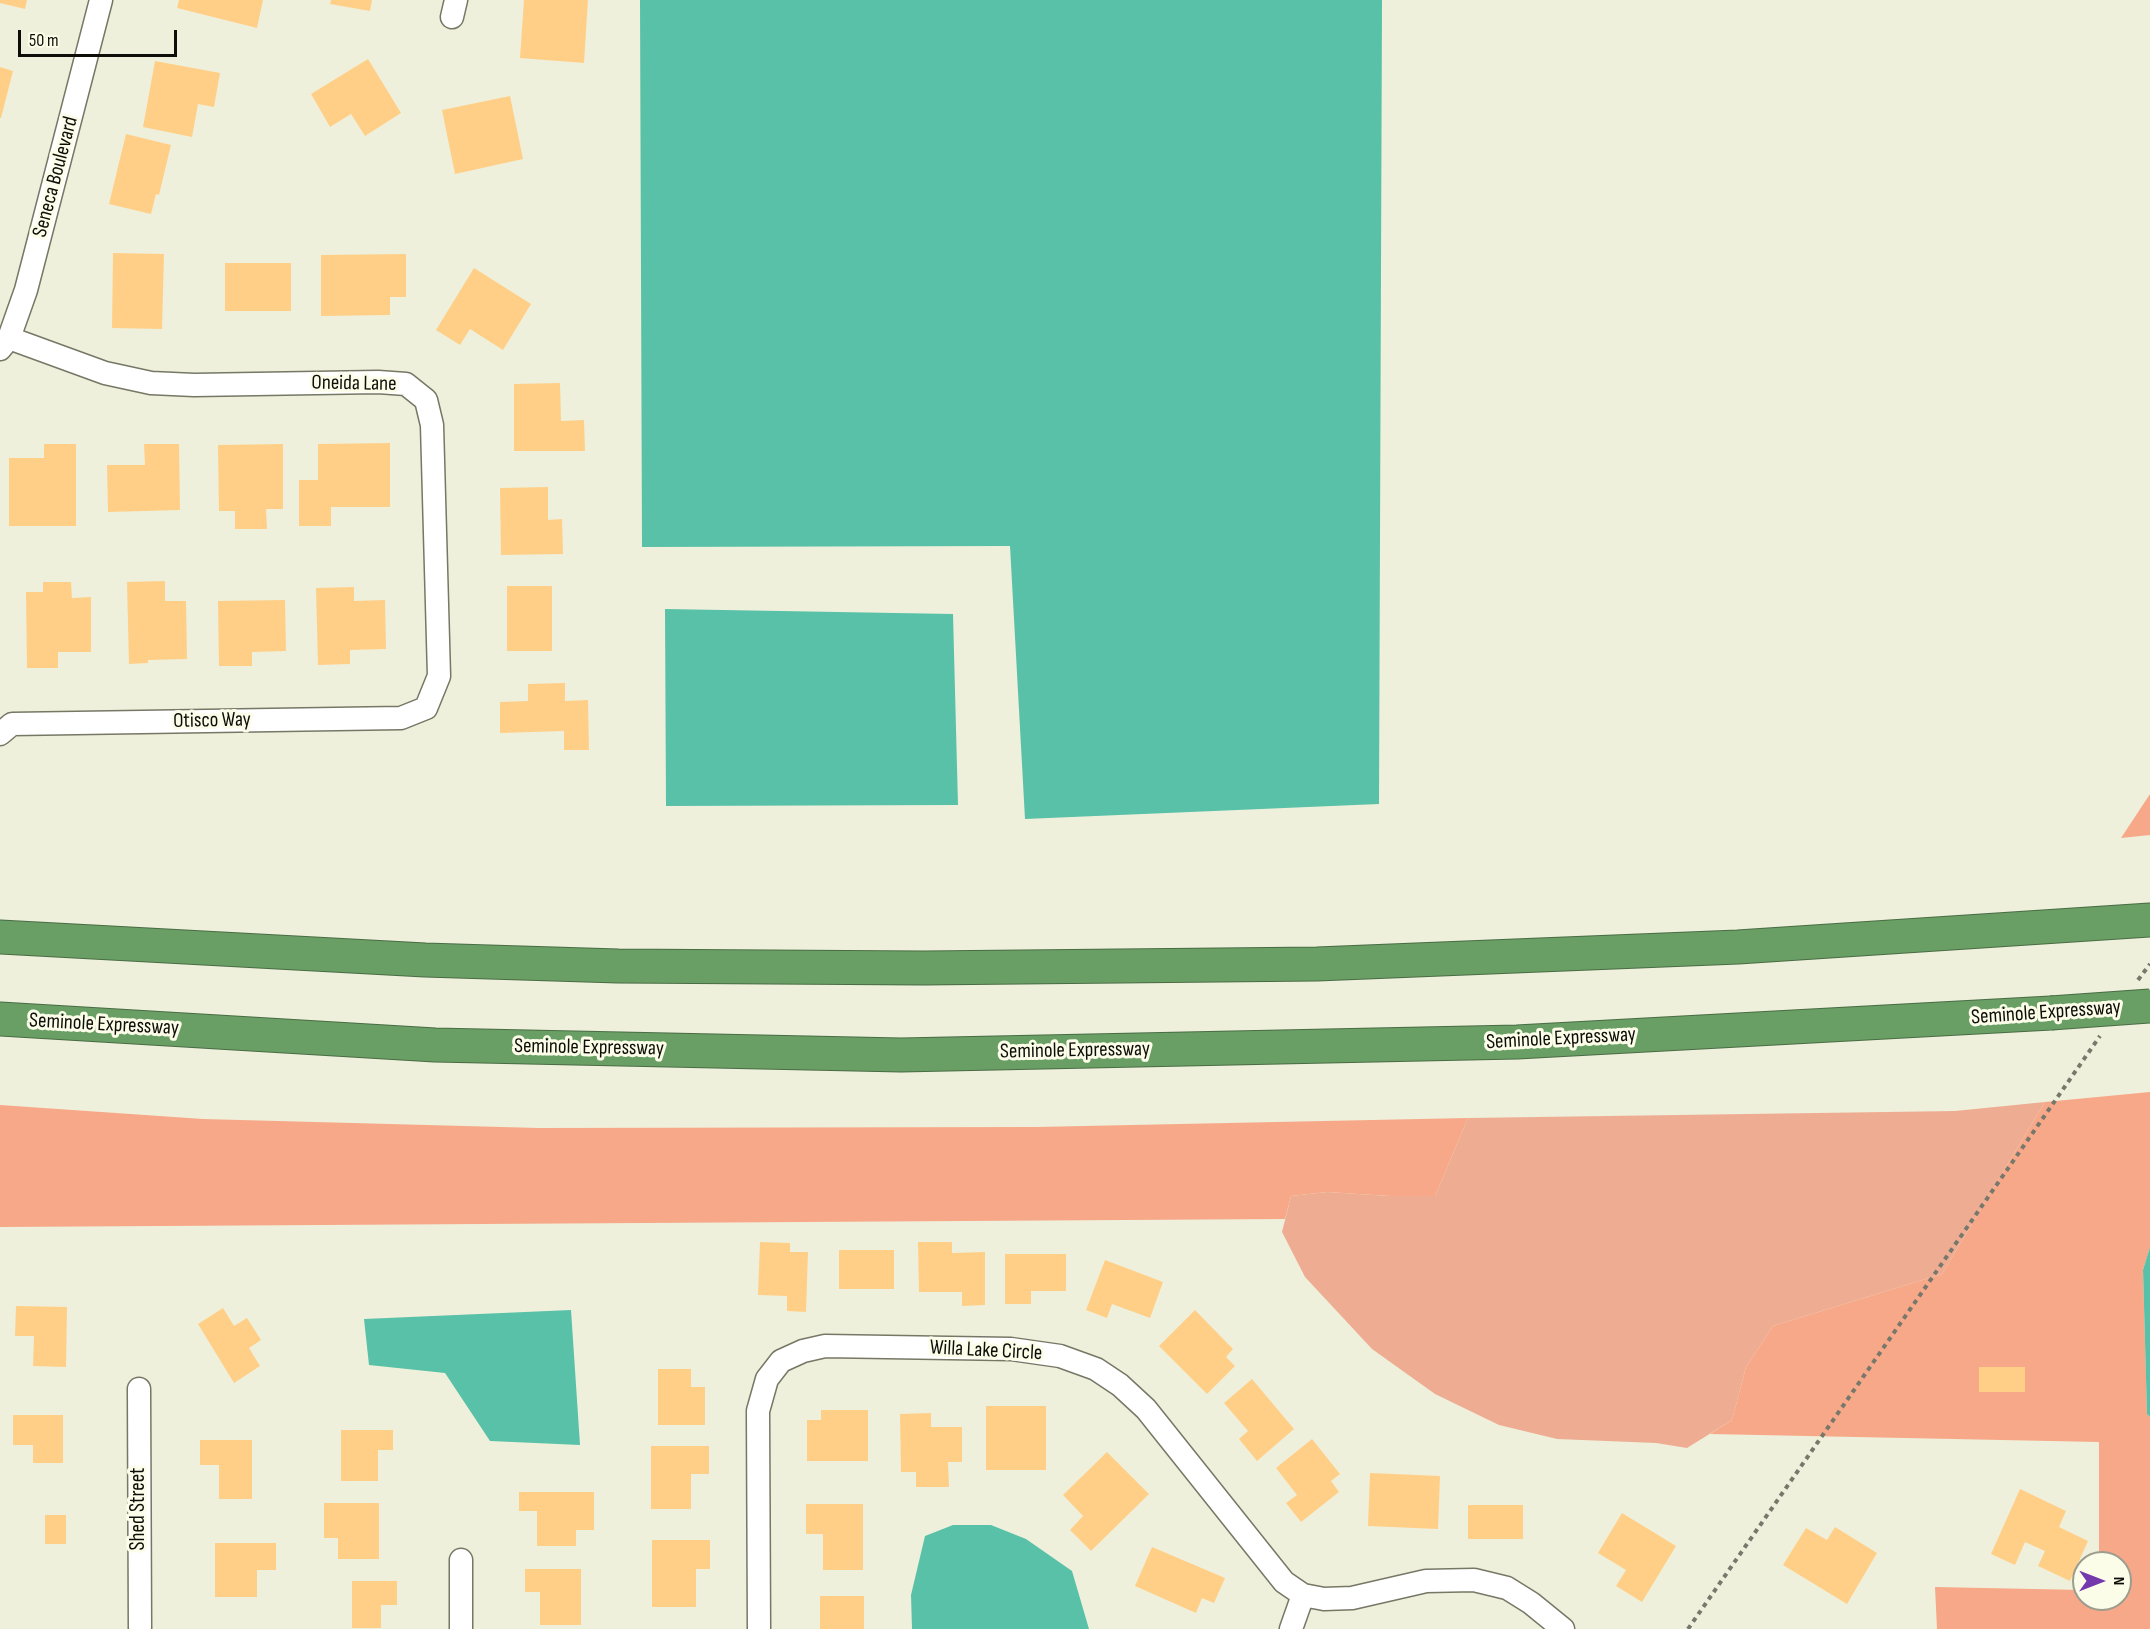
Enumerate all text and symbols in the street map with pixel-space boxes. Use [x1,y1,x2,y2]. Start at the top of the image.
scale bar [21,18,180,56]
text: 50 m [29,30,59,51]
street label: Seneca Boulevard [28,114,84,240]
street label: Oneida Lane [311,371,397,397]
street label: Otisco Way [173,708,251,734]
street label: Seminole Expressway [1970,995,2122,1031]
street label: Seminole Expressway [28,1008,180,1042]
street label: Seminole Expressway [1485,1022,1637,1056]
street label: Seminole Expressway [514,1034,664,1062]
street label: Seminole Expressway [1000,1037,1150,1065]
street label: Willa Lake Circle [929,1335,1043,1367]
street label: Shed Street [126,1468,152,1550]
north arrow [2072,1551,2132,1611]
text: N [2109,1577,2128,1585]

